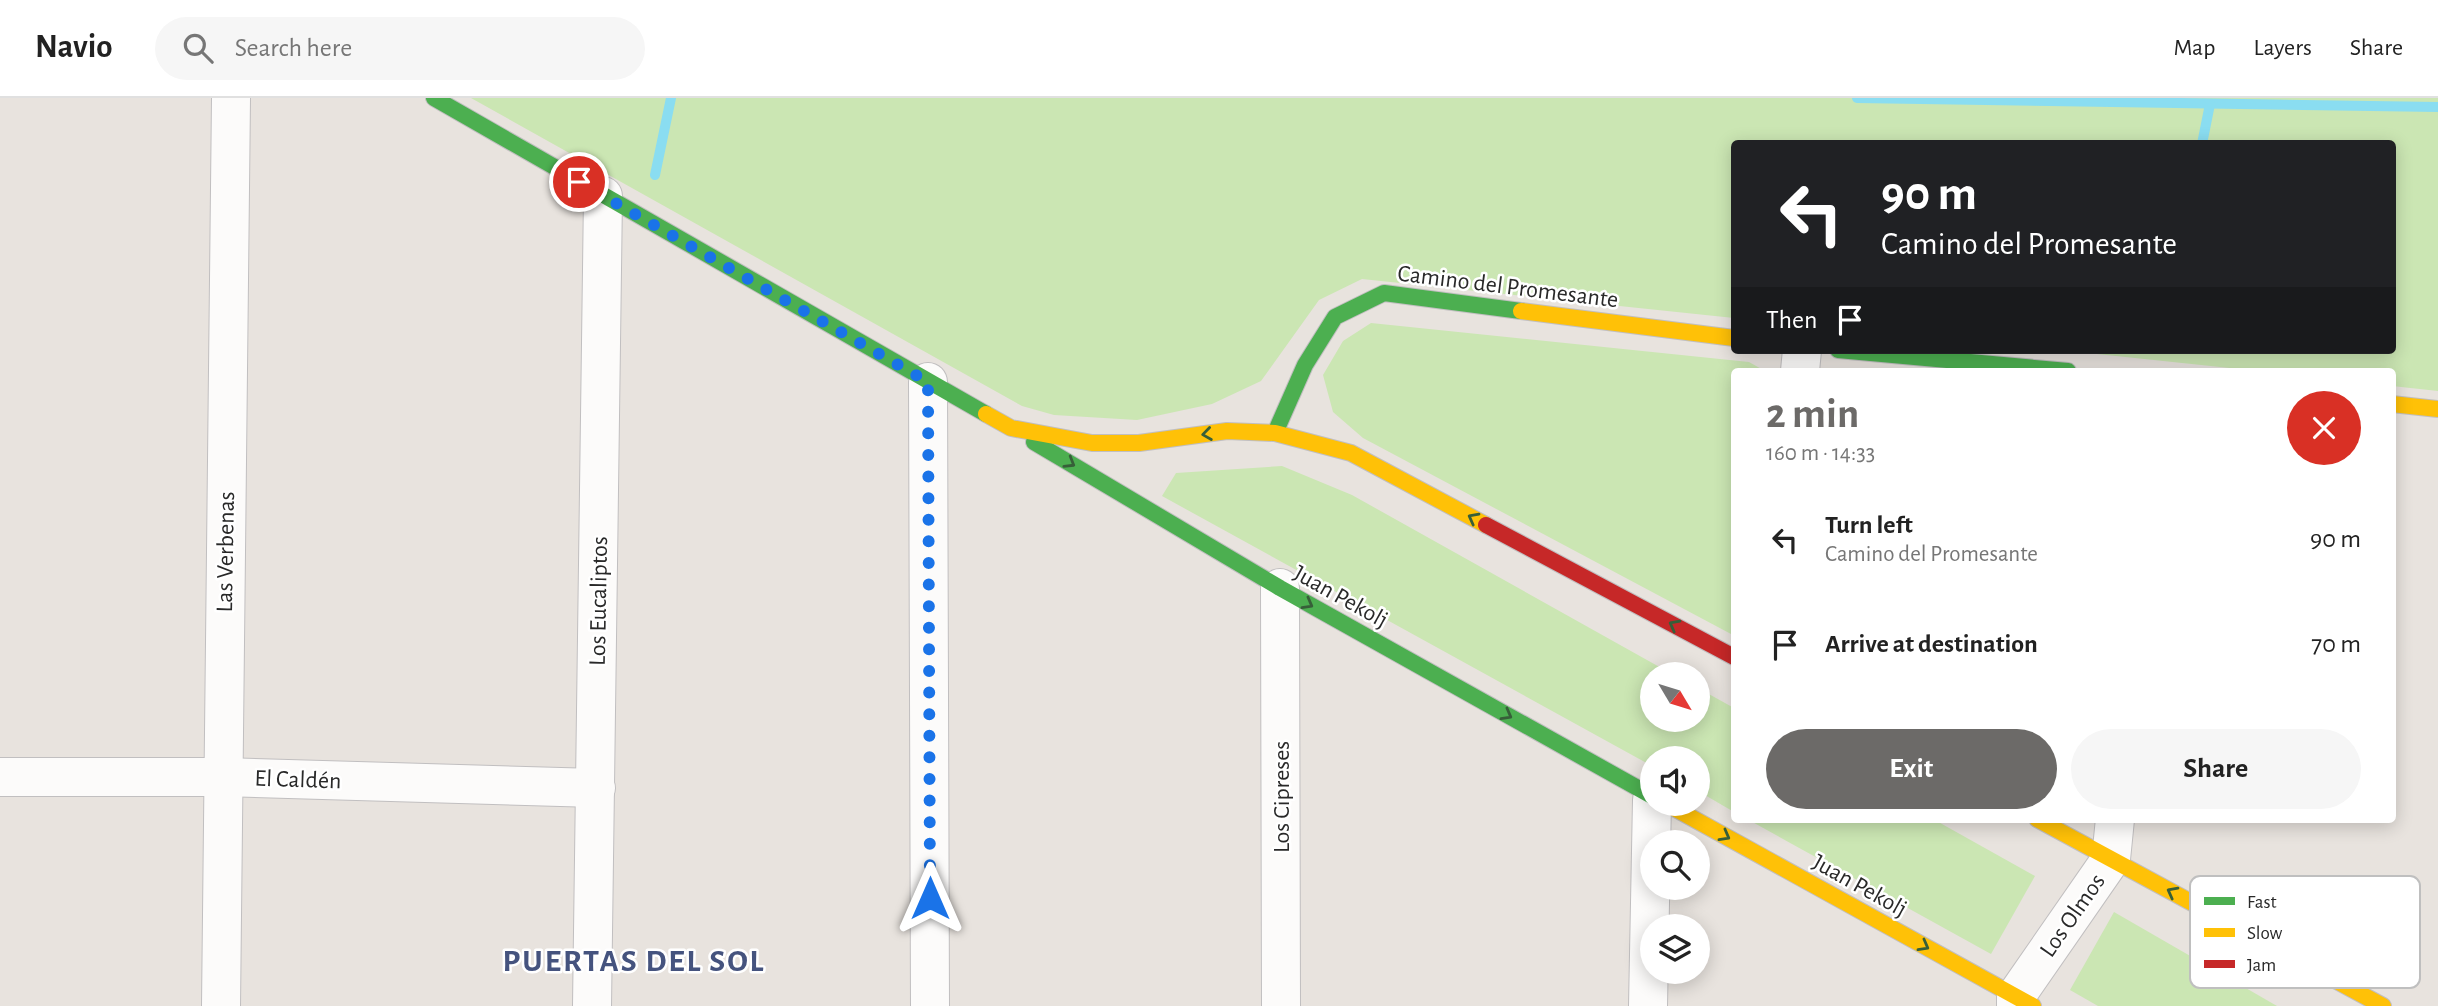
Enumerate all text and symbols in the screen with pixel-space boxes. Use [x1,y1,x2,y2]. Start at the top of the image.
search box [155,17,645,80]
icon: search [179,29,217,67]
text: Navio [35,31,113,64]
text: Search here [235,35,352,61]
text: Map [2173,36,2215,60]
text: Layers [2253,36,2312,60]
text: Share [2350,36,2403,60]
pin [549,152,609,212]
icon: arrive [560,163,598,201]
icon: left [1766,168,1857,259]
text: 90 m [1881,170,1977,219]
text: Camino del Promesante [1881,228,2177,260]
street label: Camino del Promesante [1396,262,1620,312]
icon: arrive [1831,301,1869,339]
text: Then [1766,307,1817,333]
button: close [2287,391,2361,465]
text: 2 min [1766,393,1859,435]
one-way arrow [1201,426,1213,441]
text: 160 m · 14:33 [1766,442,1875,465]
one-way arrow [1063,455,1075,468]
street label: Las Verbenas [213,491,239,613]
one-way arrow [1468,512,1480,526]
text: Turn left [1825,512,1913,538]
icon: left [1766,521,1804,559]
text: 90 m [2310,526,2361,552]
street label: Los Eucaliptos [586,536,612,666]
text: Camino del Promesante [1825,543,2038,566]
street label: Juan Pekolj [1289,561,1392,633]
one-way arrow [1301,596,1313,609]
one-way arrow [1669,619,1681,633]
icon: arrive [1766,626,1804,664]
text: Arrive at destination [1825,631,2038,657]
text: 70 m [2311,631,2361,657]
north arrow [1640,662,1710,732]
map controls [1640,662,1710,984]
one-way arrow [1499,707,1512,720]
button: Exit [1766,729,2057,809]
button: Share [2071,729,2361,809]
street label: Los Cipreses [1270,741,1294,853]
button: sound [1640,746,1710,816]
street label: El Caldén [254,766,342,794]
one-way arrow [1718,828,1730,841]
button: search [1640,830,1710,900]
street label: Juan Pekolj [1808,850,1911,922]
position arrow [893,861,967,935]
street label: Los Olmos [2036,870,2110,961]
legend [2190,876,2420,988]
one-way arrow [2167,887,2179,900]
text: Fast [2247,893,2277,912]
button: layers [1640,914,1710,984]
text: Slow [2247,924,2283,943]
one-way arrow [1917,938,1929,951]
district label: PUERTAS DEL SOL [503,945,765,977]
text: Jam [2247,956,2276,975]

